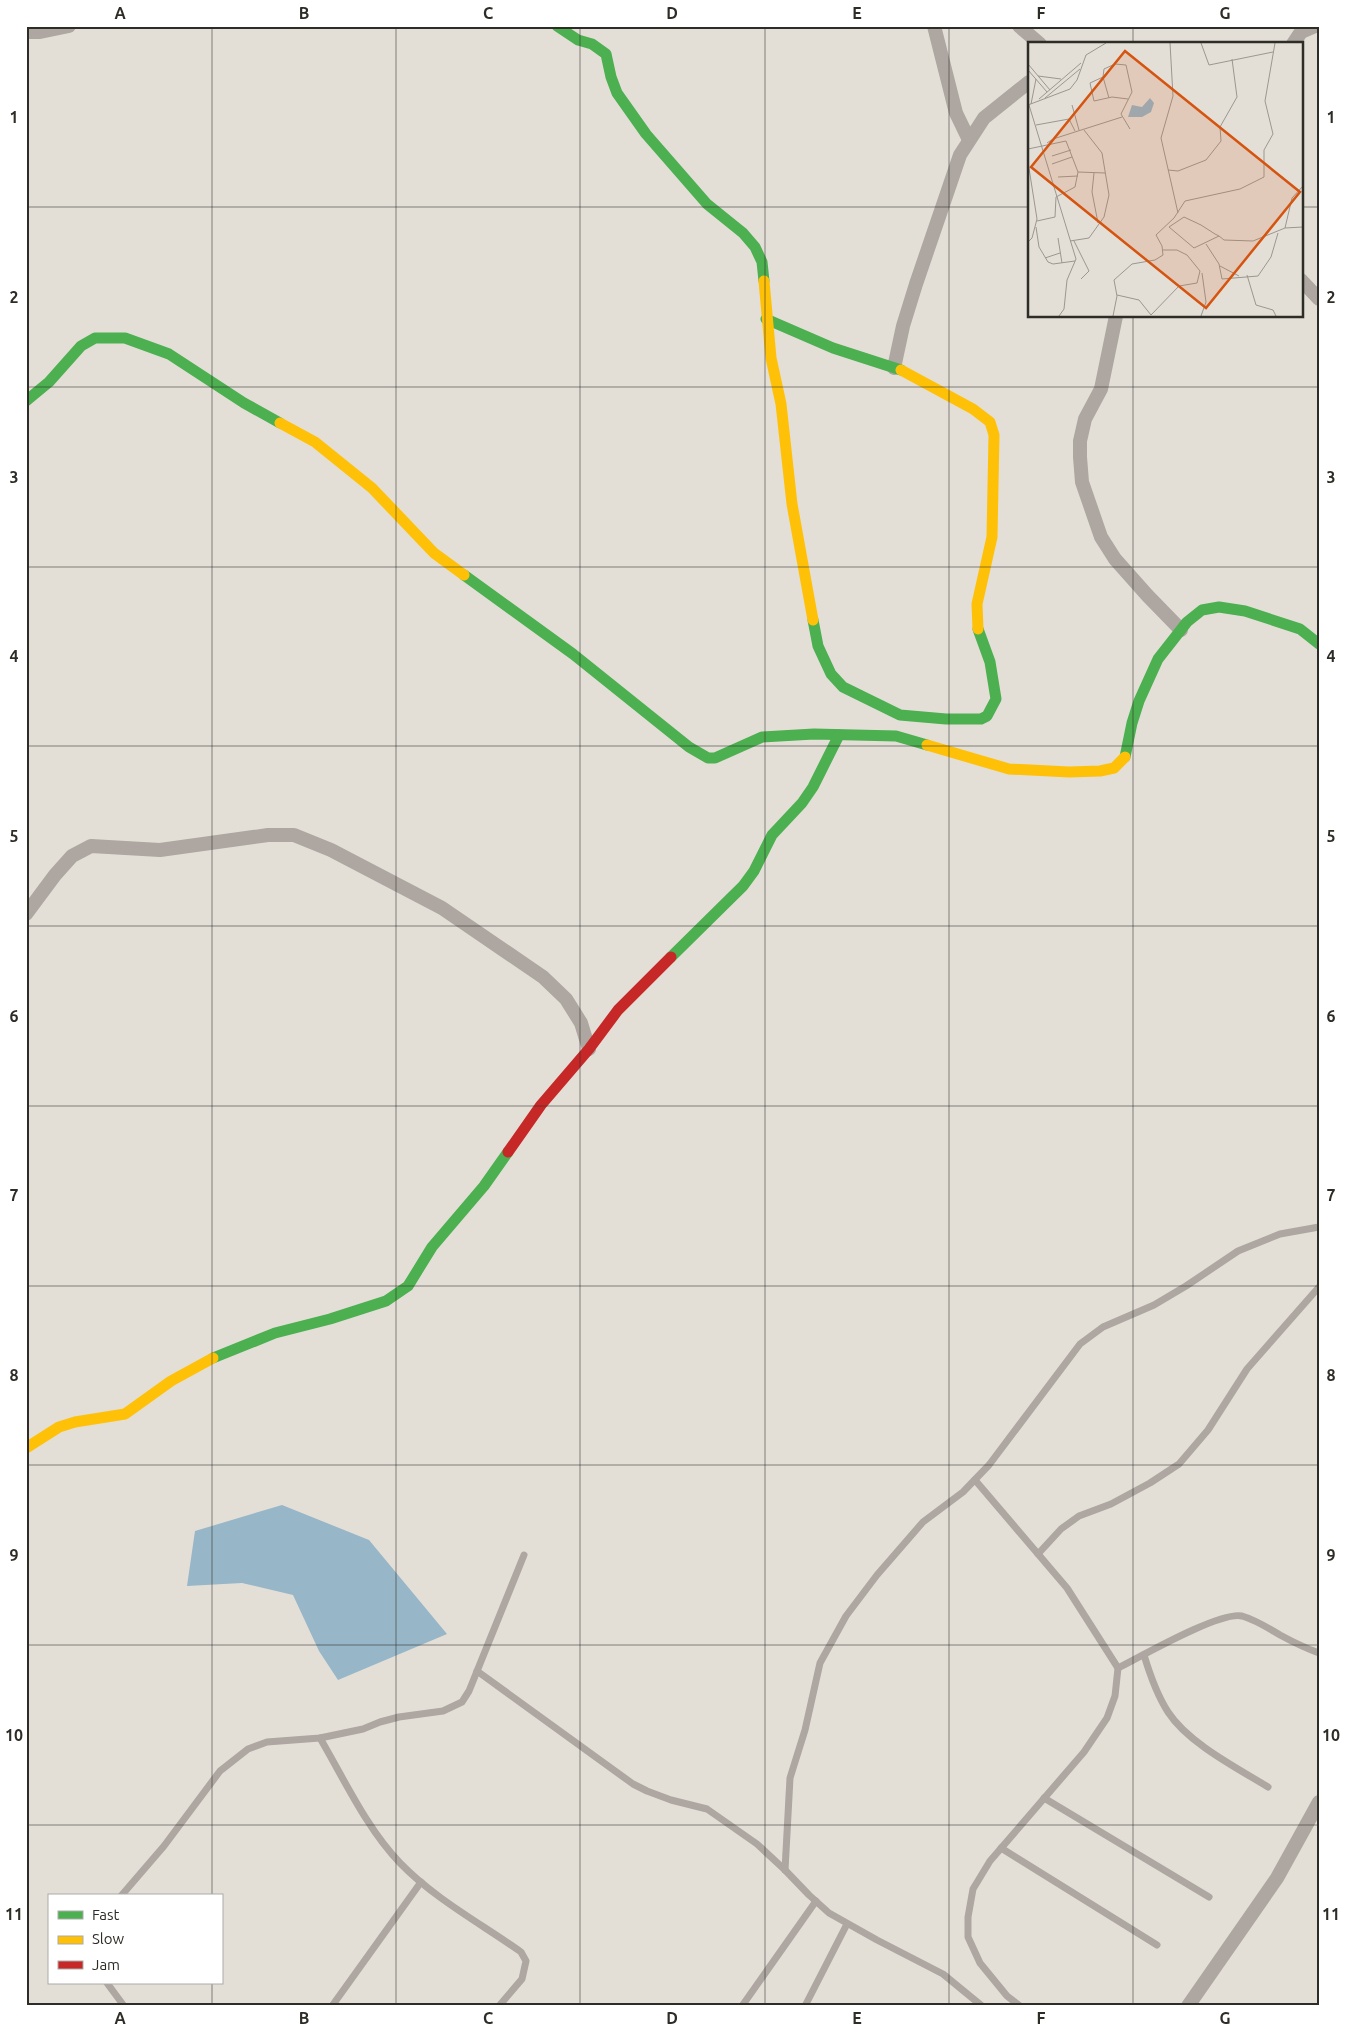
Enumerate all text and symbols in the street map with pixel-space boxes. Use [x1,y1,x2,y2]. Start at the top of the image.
text: A [114,4,126,22]
text: B [299,4,309,22]
text: C [483,4,493,22]
text: D [666,4,678,22]
text: E [852,4,862,22]
text: F [1037,4,1046,22]
text: G [1219,4,1231,22]
inset map [1028,42,1302,318]
text: 1 [9,108,19,126]
text: 1 [1326,108,1336,126]
text: 2 [9,288,19,306]
text: 2 [1326,288,1336,306]
text: 3 [9,468,19,486]
text: 3 [1326,468,1336,486]
text: 4 [9,647,19,665]
text: 4 [1326,647,1336,665]
text: 5 [9,827,19,845]
text: 5 [1326,827,1336,845]
text: 6 [9,1007,19,1025]
text: 6 [1326,1007,1336,1025]
text: 7 [9,1186,19,1204]
text: 7 [1326,1186,1336,1204]
text: 8 [9,1366,19,1384]
text: 8 [1326,1366,1336,1384]
text: 9 [9,1546,19,1564]
text: 9 [1326,1546,1336,1564]
text: 10 [5,1726,23,1744]
text: 10 [1322,1726,1340,1744]
legend [48,1894,222,1984]
text: 11 [5,1905,23,1923]
text: 11 [1322,1905,1340,1923]
text: Fast [92,1906,120,1923]
text: Slow [92,1930,125,1947]
text: Jam [92,1956,120,1973]
text: A [114,2009,126,2027]
text: B [299,2009,309,2027]
text: C [483,2009,493,2027]
text: D [666,2009,678,2027]
text: E [852,2009,862,2027]
text: F [1037,2009,1046,2027]
text: G [1219,2009,1231,2027]

